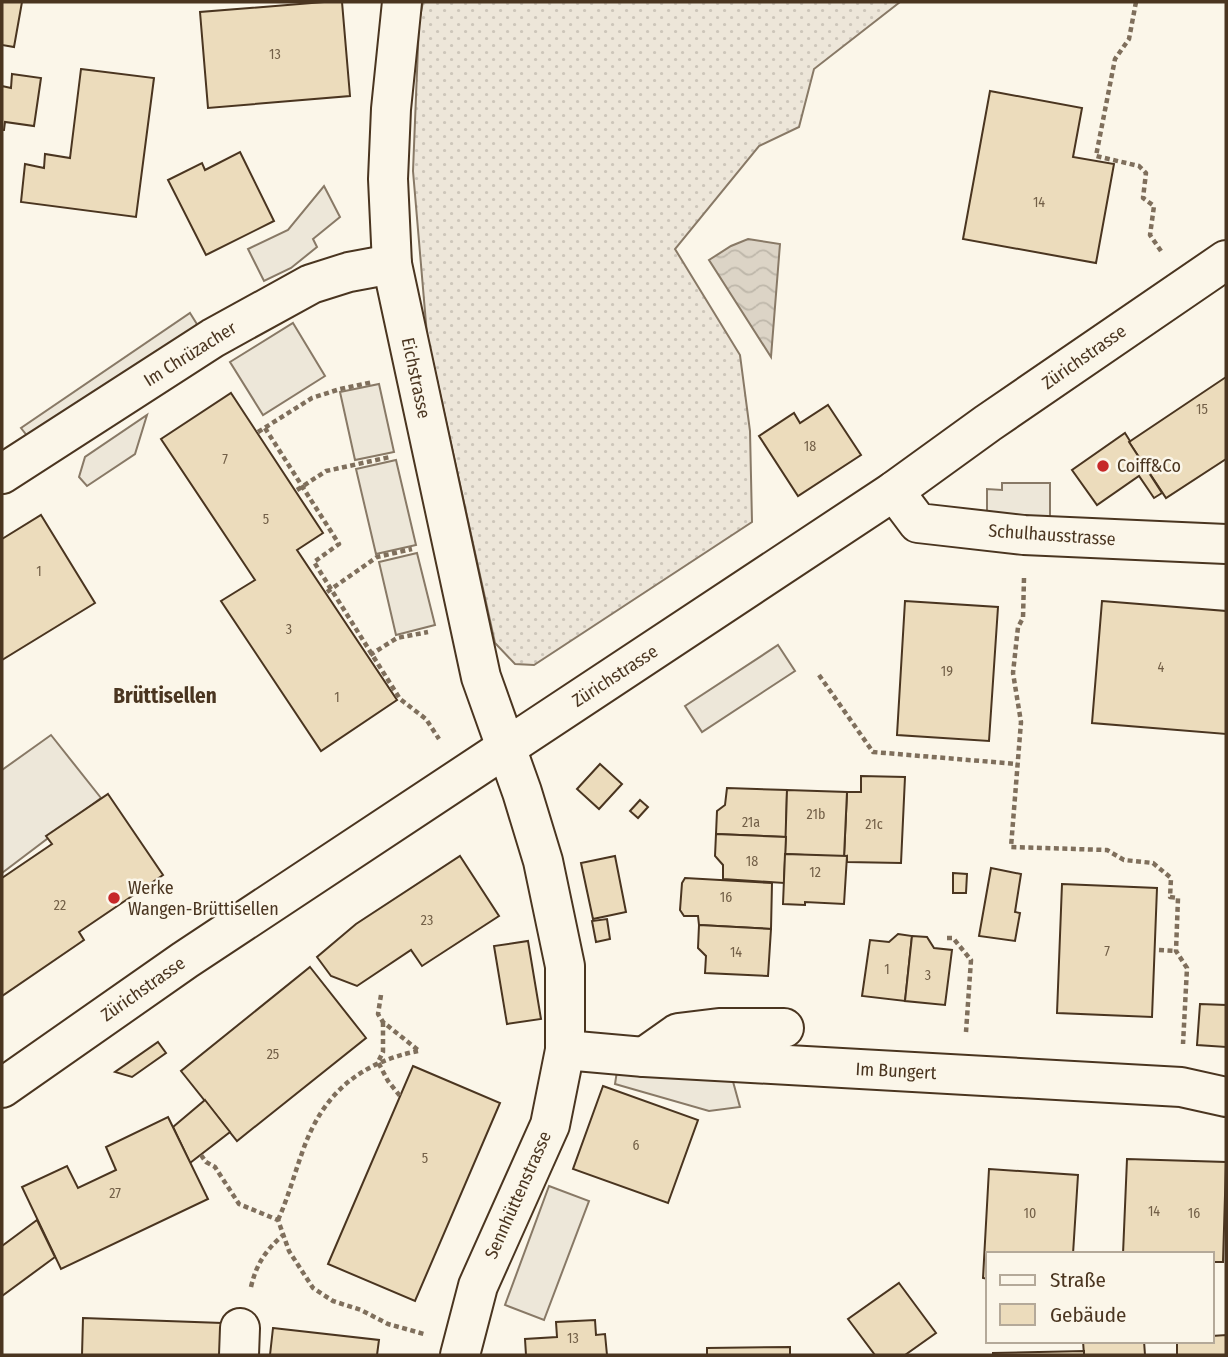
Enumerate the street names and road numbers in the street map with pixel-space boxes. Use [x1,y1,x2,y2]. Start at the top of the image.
street label: Im Chrüzacher [140,316,241,391]
street label: Zürichstrasse [1038,320,1130,394]
street label: Eichstrasse [397,335,435,421]
street label: Schulhausstrasse [988,520,1117,550]
street label: Zürichstrasse [568,640,662,712]
street label: Zürichstrasse [97,952,189,1026]
street label: Im Bungert [855,1058,937,1084]
street label: Sennhüttenstrasse [480,1128,556,1262]

